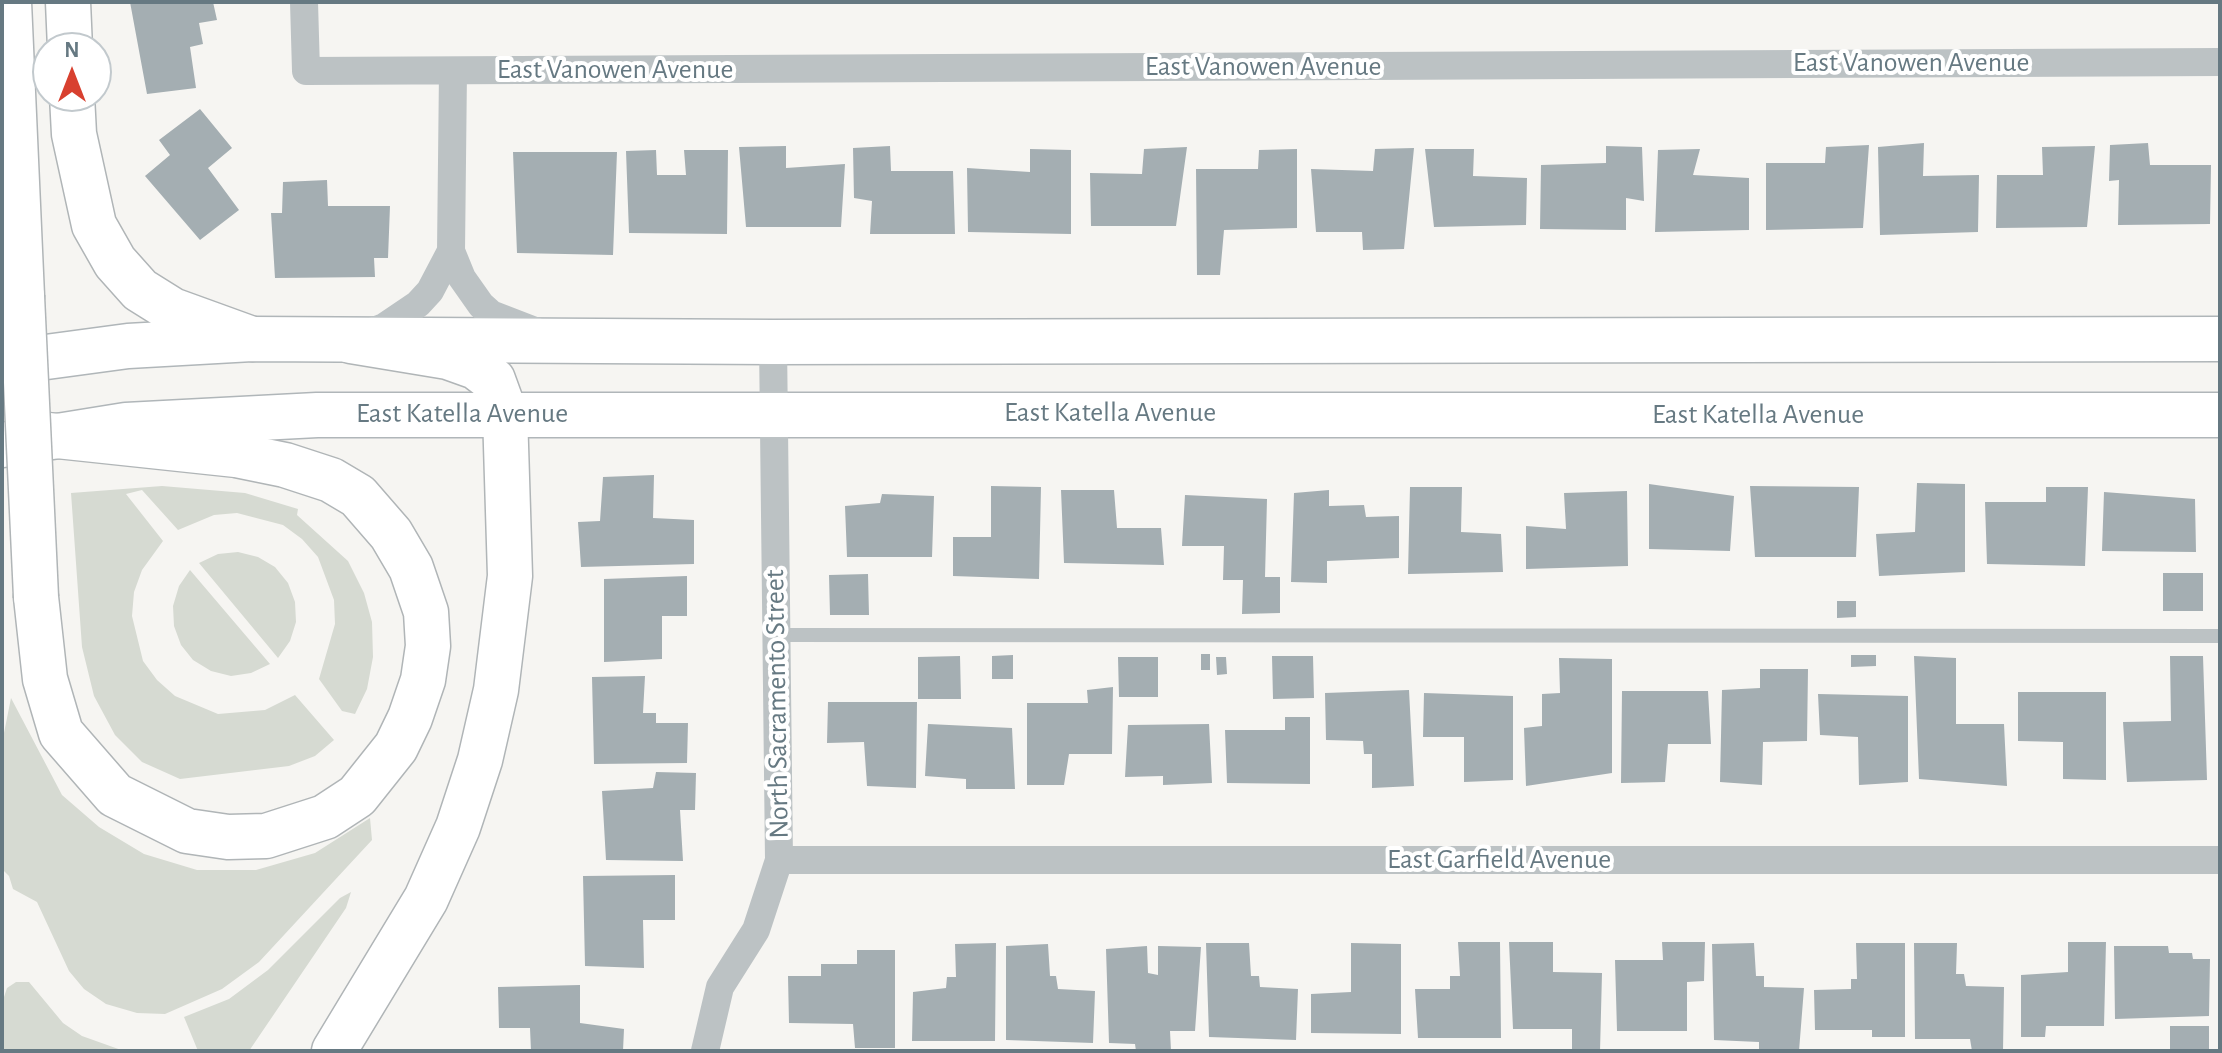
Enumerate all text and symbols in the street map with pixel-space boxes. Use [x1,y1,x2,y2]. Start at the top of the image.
north arrow [32,32,112,112]
text: N [64,39,80,61]
street label: East Vanowen Avenue [1793,46,2029,80]
street label: East Vanowen Avenue [1145,50,1381,84]
street label: East Vanowen Avenue [497,53,733,87]
street label: East Katella Avenue [1004,396,1216,430]
street label: East Katella Avenue [356,397,568,431]
street label: East Katella Avenue [1652,398,1864,432]
street label: North Sacramento Street [758,569,796,839]
street label: East Garfield Avenue [1387,843,1611,877]

